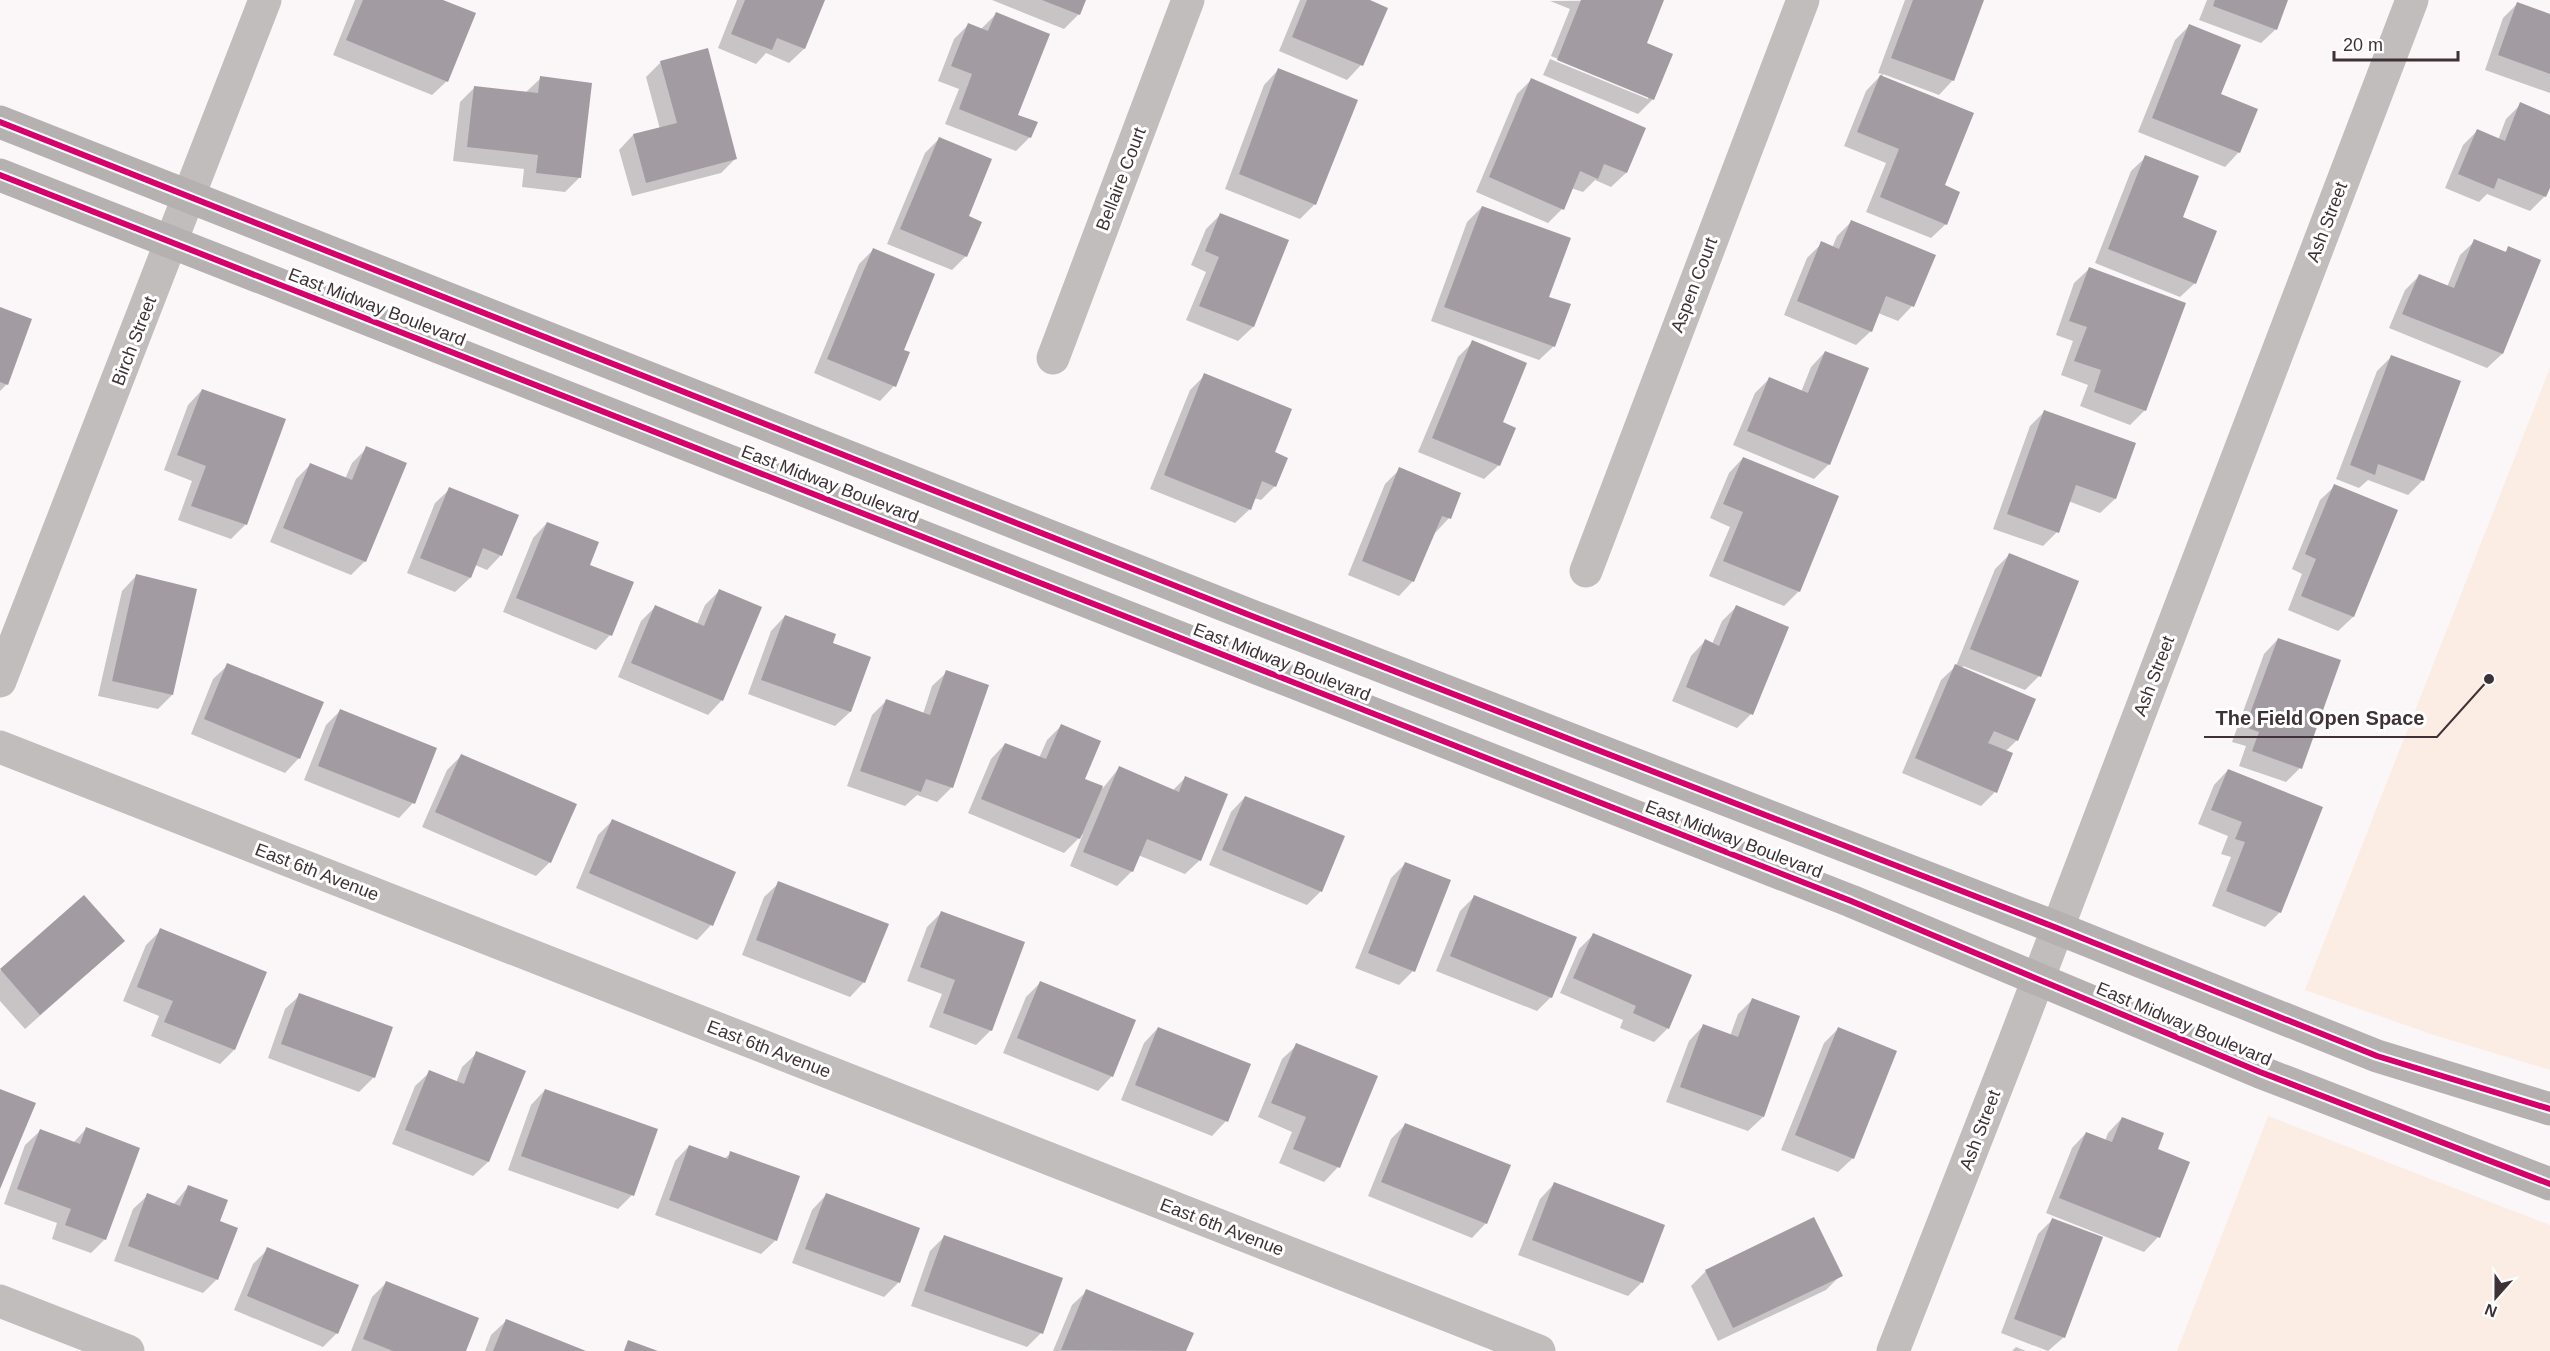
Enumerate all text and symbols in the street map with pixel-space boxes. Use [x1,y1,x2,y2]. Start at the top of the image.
scale bar [2334,24,2458,62]
text: 20 m [2343,35,2383,55]
street label: Bellaire Court [1092,125,1150,233]
street label: Ash Street [2303,179,2351,265]
street label: Aspen Court [1667,235,1721,335]
street label: East Midway Boulevard [286,264,468,350]
street label: Birch Street [108,294,160,388]
street label: East Midway Boulevard [739,441,921,527]
street label: East Midway Boulevard [1191,619,1373,705]
street label: Ash Street [2130,633,2178,719]
callout: The Field Open Space [2204,699,2437,737]
text: The Field Open Space [2216,707,2424,729]
street label: East Midway Boulevard [1643,796,1825,882]
street label: East 6th Avenue [252,839,382,905]
street label: East Midway Boulevard [2094,978,2274,1070]
street label: East 6th Avenue [704,1016,834,1082]
street label: Ash Street [1956,1087,2004,1173]
street label: East 6th Avenue [1157,1194,1287,1260]
north arrow [2466,1267,2526,1327]
text: N [2482,1301,2499,1321]

